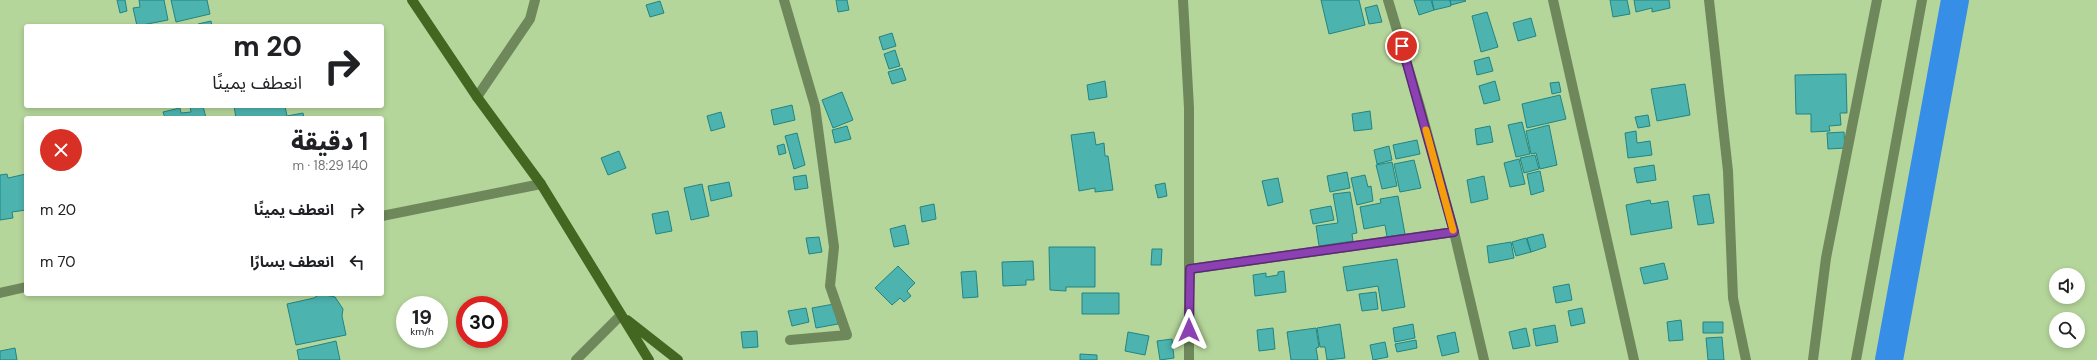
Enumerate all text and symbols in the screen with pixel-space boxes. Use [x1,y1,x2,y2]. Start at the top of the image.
text: 20 m [233,28,302,65]
pin [1385,29,1419,63]
icon: arrive [1391,35,1413,57]
icon: right [316,40,368,92]
text: انعطف يمينًا [212,71,302,95]
text: 1 دقيقة [291,126,368,157]
button: close [40,129,82,171]
text: 140 m · 18:29 [293,157,368,174]
icon: right [346,199,368,221]
text: 20 m [40,200,76,220]
text: انعطف يمينًا [254,200,334,220]
icon: left [346,251,368,273]
text: 70 m [40,252,75,272]
text: انعطف يسارًا [250,252,334,272]
map controls [2049,268,2085,348]
button: sound [2049,268,2085,304]
speed limit sign: 30 [456,296,508,348]
text: 19 [412,304,432,330]
position arrow [1168,309,1210,351]
button: search [2049,312,2085,348]
text: km/h [410,325,434,338]

